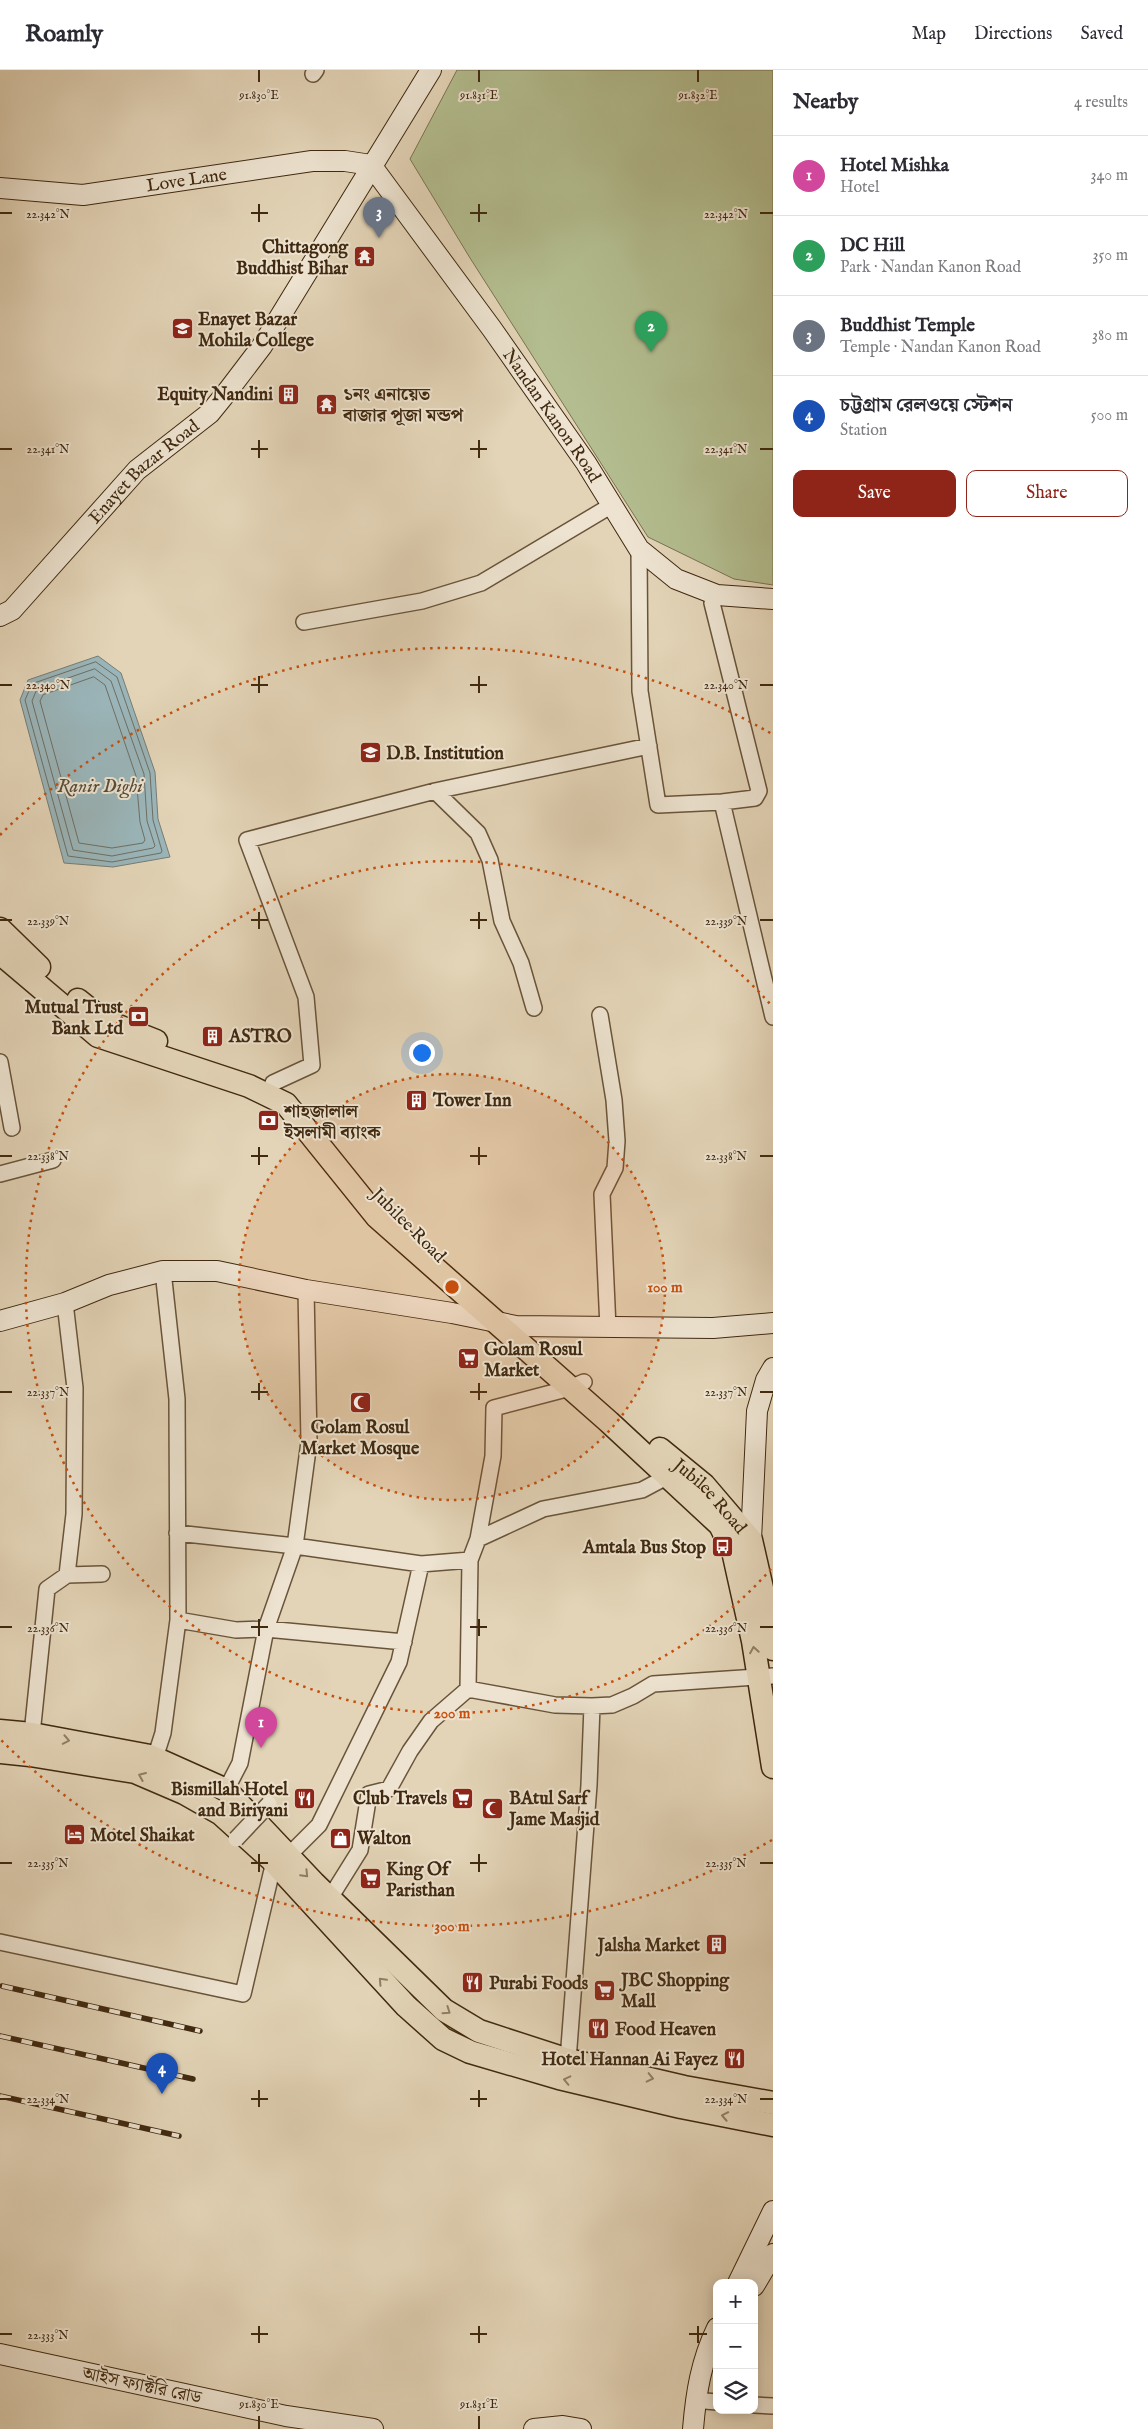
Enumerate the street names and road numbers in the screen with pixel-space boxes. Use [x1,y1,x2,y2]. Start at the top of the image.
street label: Love Lane [145,164,229,198]
street label: Nandan Kanon Road [496,345,605,487]
street label: Enayet Bazar Road [84,415,205,529]
street label: Jubilee Road [364,1182,450,1269]
street label: Jubilee Road [666,1453,751,1540]
street label: আইস ফ্যাক্টরি রোড [79,2361,204,2410]

